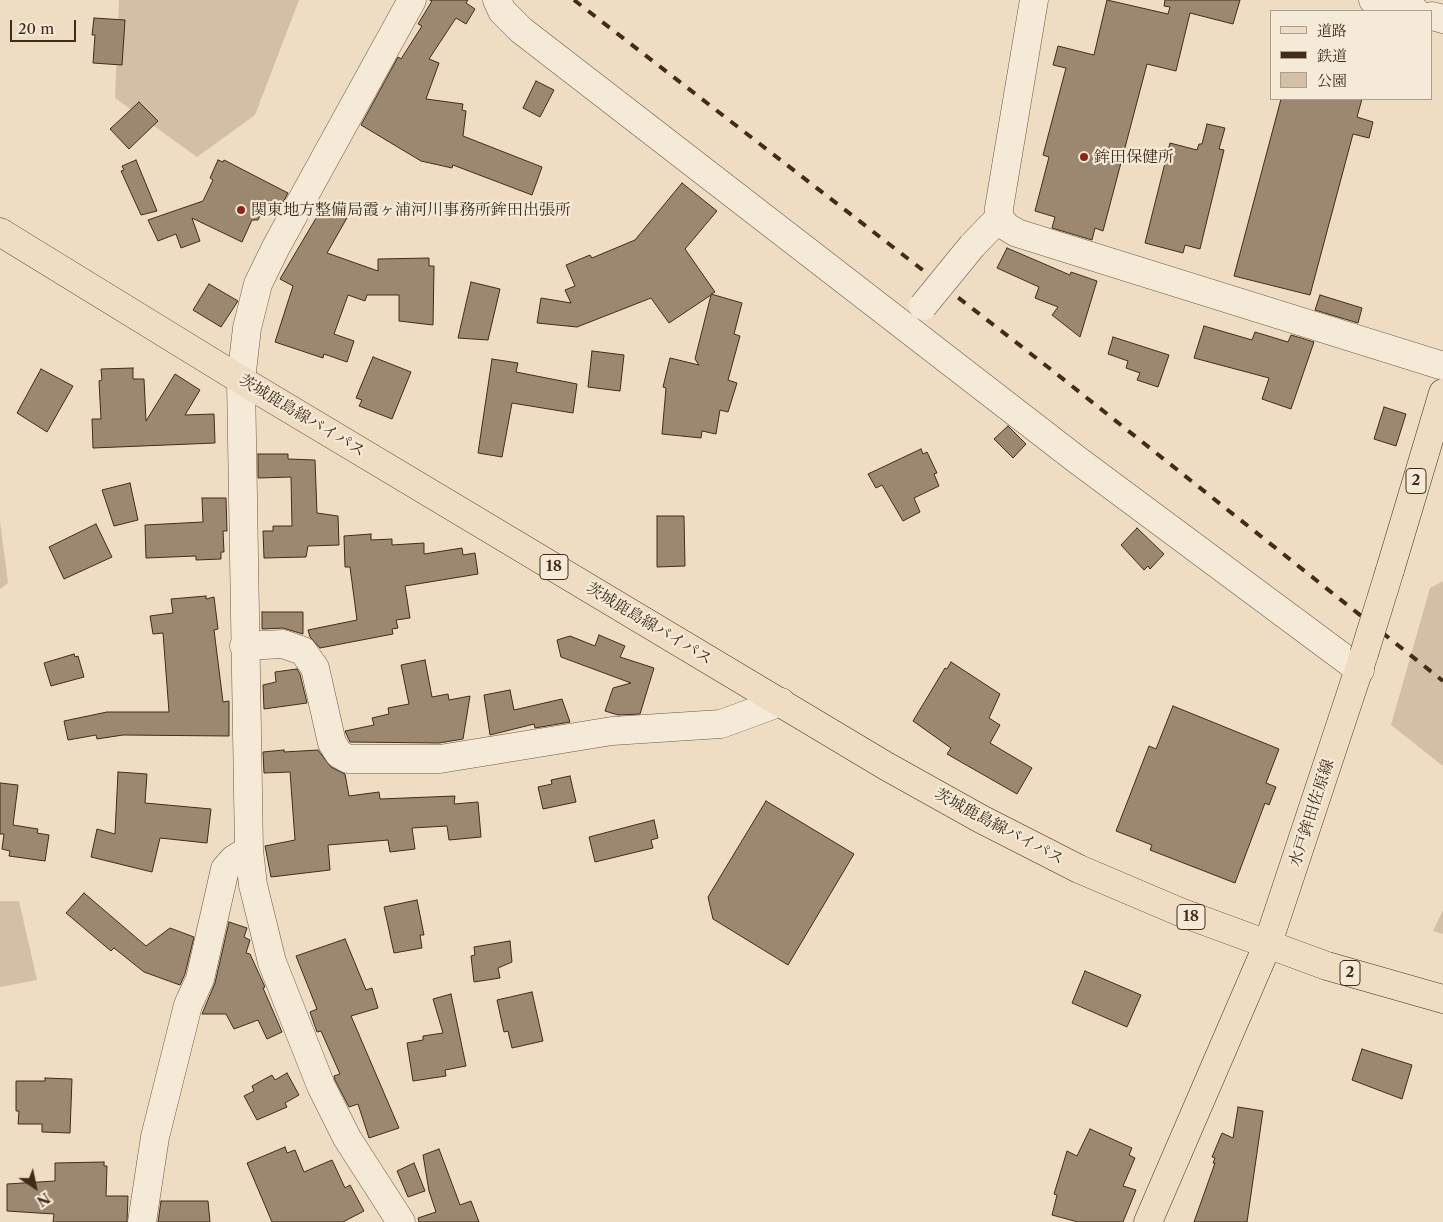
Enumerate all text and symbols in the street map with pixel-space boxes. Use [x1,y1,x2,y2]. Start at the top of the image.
scale bar [12,10,79,42]
legend [1270,10,1433,100]
text: 20 m [18,19,54,38]
text: 道路 [1317,21,1347,40]
text: 鉄道 [1317,46,1347,65]
text: 公園 [1317,71,1347,90]
place label: 鉾田保健所 [1094,147,1174,167]
marker: 鉾田保健所 [1078,151,1090,163]
place label: 関東地方整備局霞ヶ浦河川事務所鉾田出張所 [251,200,571,220]
marker: 関東地方整備局霞ヶ浦河川事務所鉾田出張所 [235,204,247,216]
street label: 茨城鹿島線バイパス [235,371,369,461]
road number: 2 [1406,468,1426,494]
road number: 18 [540,554,568,580]
street label: 茨城鹿島線バイパス [582,579,716,669]
street label: 水戸鉾田佐原線 [1286,757,1338,869]
street label: 茨城鹿島線バイパス [931,785,1067,869]
road number: 18 [1177,904,1205,930]
road number: 2 [1340,960,1360,986]
north arrow [10,1162,60,1212]
text: N [33,1189,53,1210]

